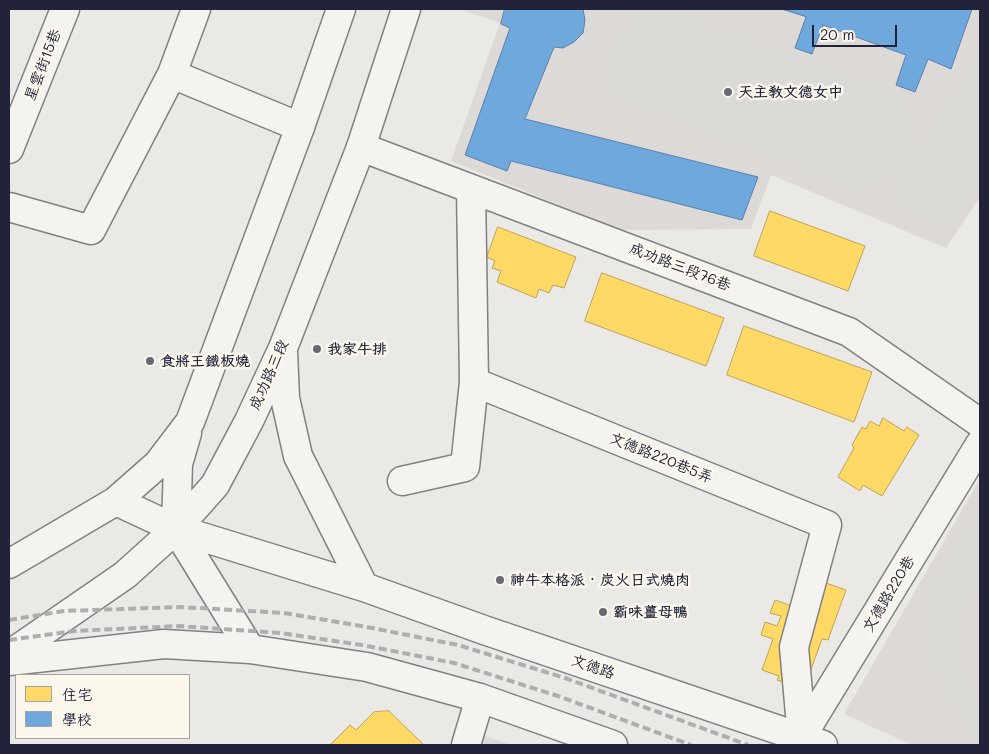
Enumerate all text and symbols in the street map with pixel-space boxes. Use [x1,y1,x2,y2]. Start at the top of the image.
scale bar [814,15,899,47]
text: 20 m [820,24,854,44]
street label: 星雲街15巷 [21,27,65,103]
place label: 天主教文德女中 [738,83,843,101]
marker: 天主教文德女中 [722,86,734,98]
street label: 成功路三段76巷 [627,239,733,295]
street label: 成功路三段 [246,337,292,413]
place label: 我家牛排 [327,340,387,358]
marker: 我家牛排 [311,343,323,355]
place label: 食將王鐵板燒 [160,352,250,370]
marker: 食將王鐵板燒 [144,355,156,367]
street label: 文德路220巷5弄 [607,429,715,487]
street label: 文德路220巷 [859,553,919,635]
place label: 神牛本格派‧炭火日式燒肉 [510,571,690,589]
marker: 神牛本格派‧炭火日式燒肉 [494,574,506,586]
place label: 霸味薑母鴨 [613,603,688,621]
marker: 霸味薑母鴨 [597,606,609,618]
street label: 文德路 [569,651,617,683]
legend [15,674,190,739]
text: 住宅 [62,684,92,704]
text: 學校 [62,709,92,729]

